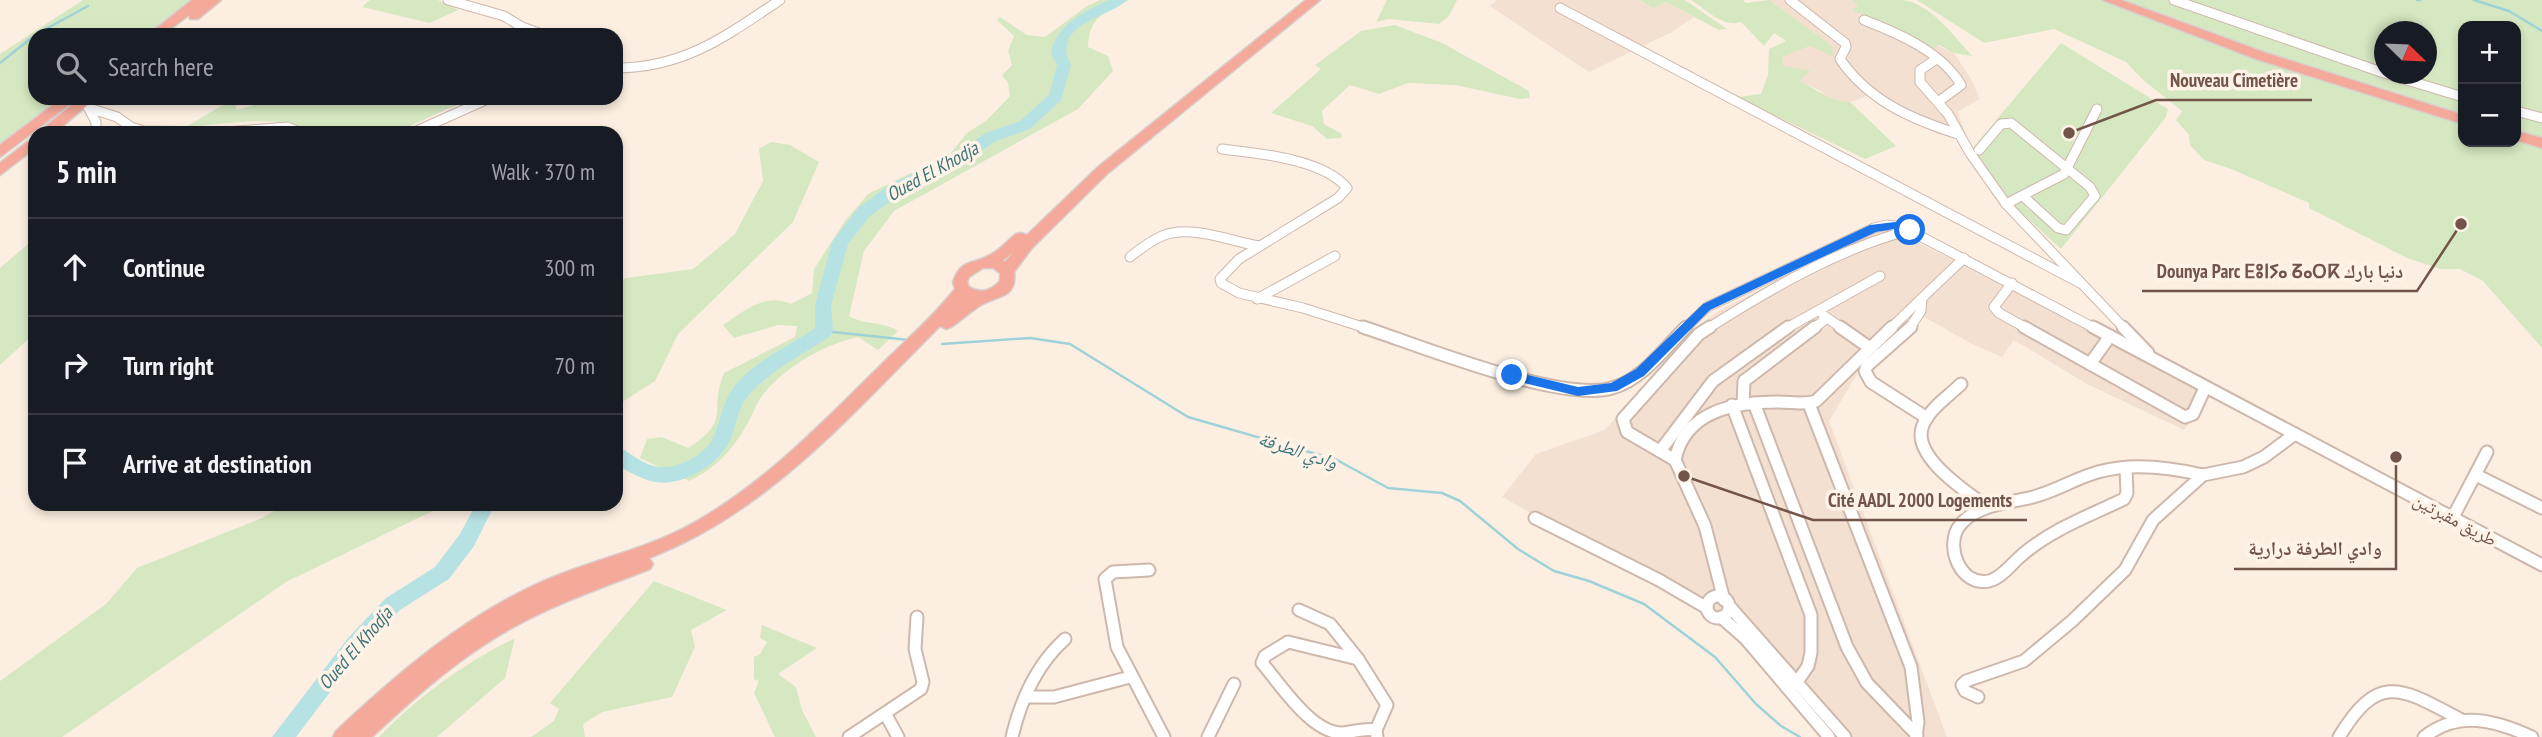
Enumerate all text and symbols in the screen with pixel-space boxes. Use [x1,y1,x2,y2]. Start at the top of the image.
north arrow [2374,21,2437,84]
map controls [2458,21,2521,147]
button: + [2458,21,2521,84]
search box [28,28,623,105]
icon: search [52,48,90,86]
text: Search here [108,50,214,83]
callout: Nouveau Cimetière [2156,60,2312,100]
text: Nouveau Cimetière [2170,68,2298,92]
button: − [2458,84,2521,147]
water label: Oued El Khodja [882,135,983,206]
text: 5 min [56,152,117,191]
text: Walk · 370 m [492,157,595,186]
route start [1894,214,1925,245]
icon: ahead [56,248,94,286]
text: Continue [123,251,205,284]
callout: Dounya Parc ⴹⵓⵏⵢⴰ ⵒⴰⵔⴽ دنيا بارك [2142,251,2417,291]
text: 300 m [544,253,595,282]
text: Dounya Parc ⴹⵓⵏⵢⴰ ⵒⴰⵔⴽ دنيا بارك [2157,259,2403,283]
icon: right [56,346,94,384]
text: Turn right [123,349,214,382]
text: 70 m [554,351,595,380]
route end [1496,359,1527,390]
water label: وادي الطرفة [1254,426,1341,478]
icon: arrive [56,444,94,482]
text: Arrive at destination [123,447,312,480]
callout: Cité AADL 2000 Logements [1813,480,2027,520]
text: Cité AADL 2000 Logements [1828,488,2012,512]
street label: طريق مقبرتين [2409,488,2501,551]
callout: وادي الطرفة درارية [2234,529,2396,569]
text: وادي الطرفة درارية [2248,536,2382,564]
water label: Oued El Khodja [313,601,398,694]

